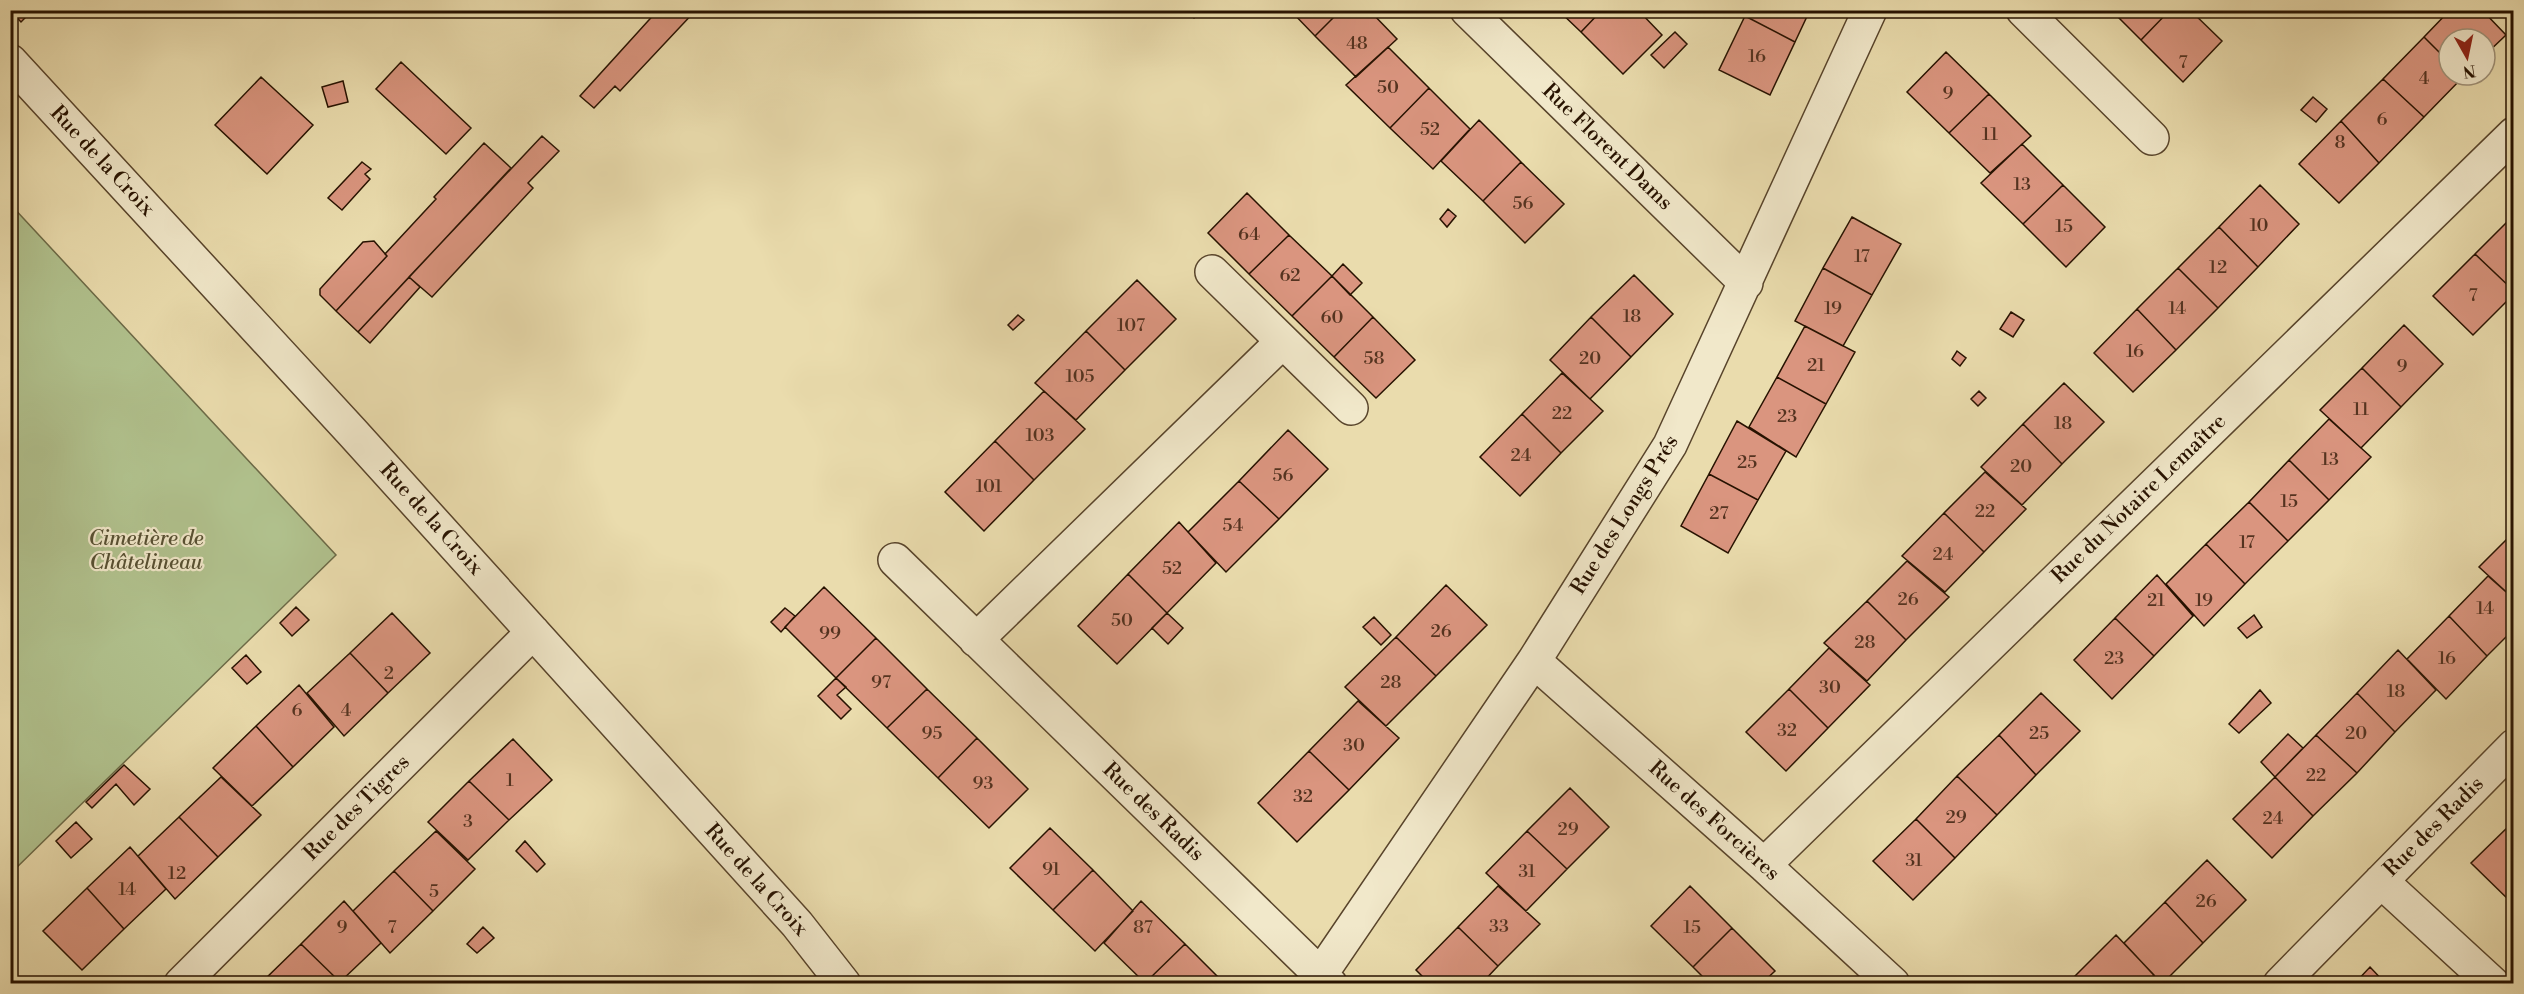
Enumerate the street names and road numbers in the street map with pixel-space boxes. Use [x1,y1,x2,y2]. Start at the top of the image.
street label: Rue Florent Dams [1536,78,1678,216]
street label: Rue de la Croix [44,100,160,222]
street label: Rue du Notaire Lemaître [2046,409,2232,589]
street label: Rue des Longs Prés [1565,430,1685,600]
street label: Rue de la Croix [374,458,488,581]
street label: Rue des Tigres [299,750,415,866]
street label: Rue des Forcières [1643,755,1785,887]
street label: Rue des Radis [1097,757,1209,867]
street label: Rue des Radis [2378,771,2490,883]
street label: Rue de la Croix [699,819,813,942]

